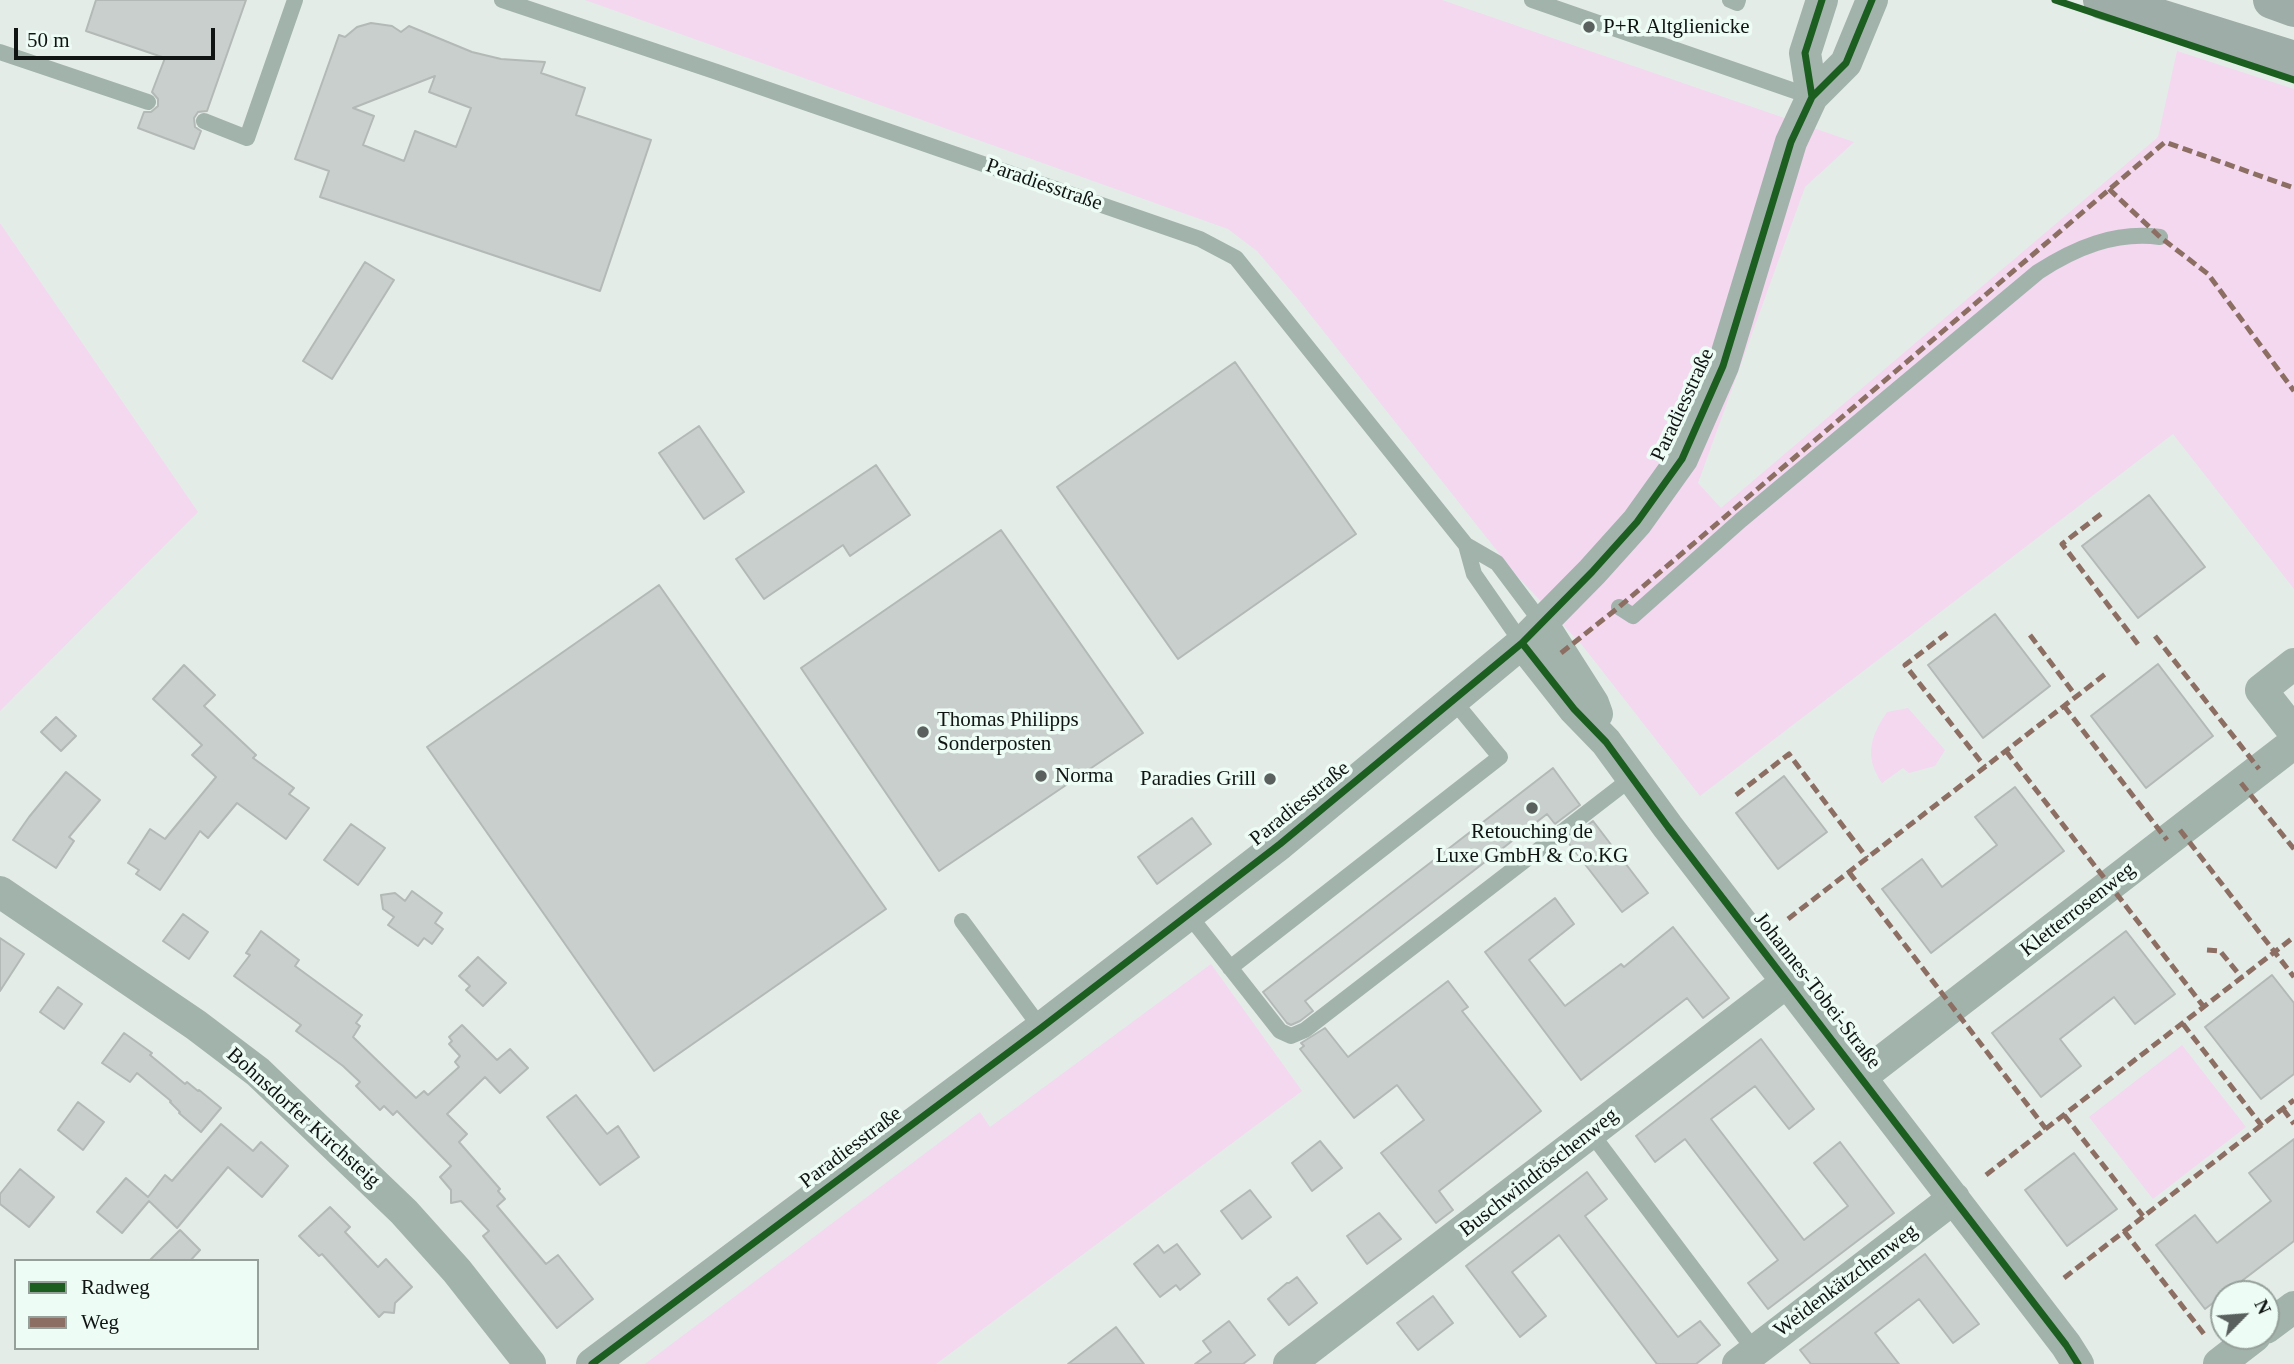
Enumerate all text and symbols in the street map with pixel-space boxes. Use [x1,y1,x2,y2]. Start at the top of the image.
scale bar [18,14,219,58]
place label: P+R Altglienicke [1603,14,1750,40]
marker: P+R Altglienicke [1581,19,1597,35]
text: 50 m [27,28,70,52]
street label: Paradiesstraße [983,153,1105,217]
street label: Paradiesstraße [1646,345,1720,465]
place label: Thomas Philipps Sonderposten [937,707,1079,757]
marker: Thomas Philipps Sonderposten [915,724,931,740]
street label: Paradiesstraße [1245,756,1355,852]
place label: Norma [1055,763,1113,789]
place label: Paradies Grill [1140,766,1256,792]
marker: Norma [1033,768,1049,784]
marker: Paradies Grill [1262,771,1278,787]
marker: Retouching de Luxe GmbH & Co.KG [1524,800,1540,816]
place label: Retouching de Luxe GmbH & Co.KG [1436,819,1628,869]
street label: Kletterrosenweg [2016,857,2140,963]
street label: Johannes-Tobei-Straße [1748,908,1886,1074]
street label: Bohnsdorfer Kirchsteig [221,1042,385,1194]
street label: Paradiesstraße [795,1101,907,1195]
street label: Buschwindröschenweg [1454,1103,1624,1243]
street label: Weidenkätzchenweg [1769,1219,1923,1343]
legend [14,1259,259,1350]
text: Radweg [81,1275,150,1299]
north arrow [2210,1280,2280,1350]
text: N [2250,1296,2275,1317]
text: Weg [81,1310,119,1334]

